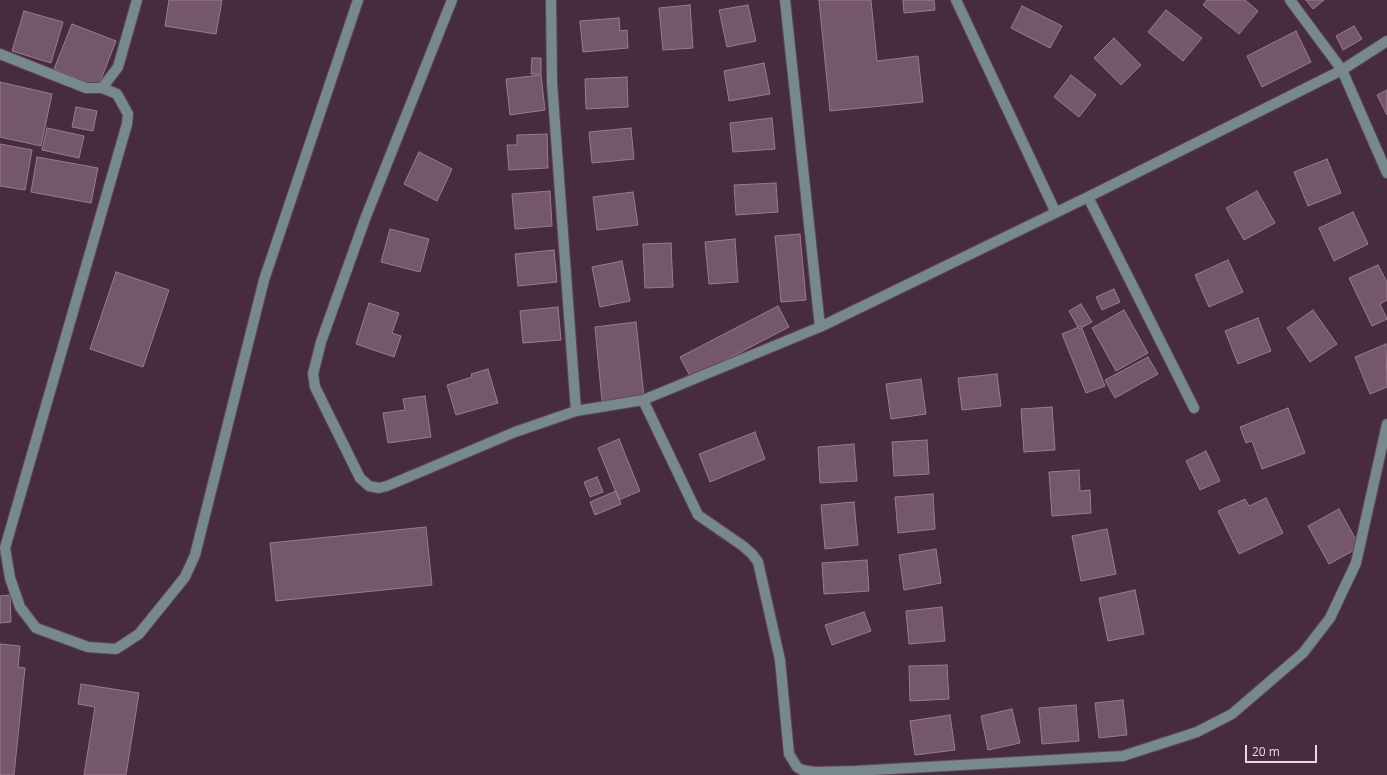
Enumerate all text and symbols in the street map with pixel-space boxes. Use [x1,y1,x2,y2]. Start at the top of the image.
scale bar [1247,737,1319,763]
text: 20 m [1252,743,1280,760]

